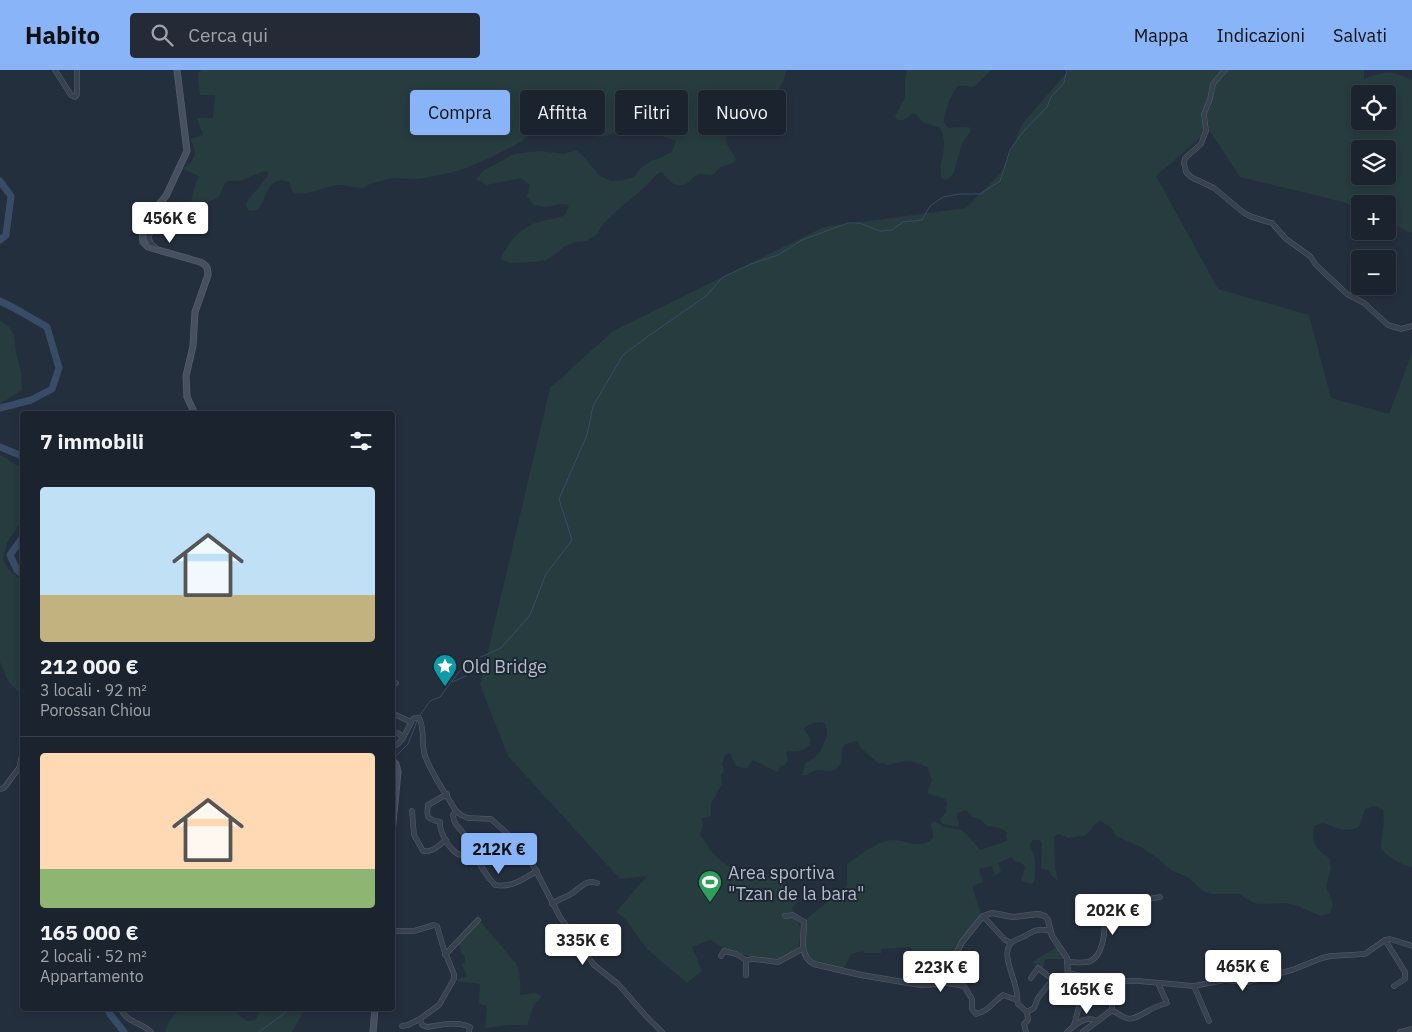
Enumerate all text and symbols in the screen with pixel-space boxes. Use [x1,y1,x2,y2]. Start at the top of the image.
search box [130,13,480,58]
text: Habito [25,19,100,51]
icon: search [148,21,176,49]
text: Cerca qui [188,23,268,47]
text: Mappa [1134,24,1188,47]
text: Indicazioni [1216,24,1305,47]
text: Salvati [1333,24,1387,47]
map controls [1351,85,1396,295]
button: locate [1351,85,1396,130]
chip: Compra [410,90,510,135]
chip: Affitta [520,90,605,135]
chip: Filtri [615,90,688,135]
chip: Nuovo [698,90,786,135]
button: layers [1351,140,1396,185]
button: + [1351,195,1396,240]
pin: 456K € [129,202,211,244]
text: 456K € [143,208,197,228]
button: − [1351,250,1396,295]
text: 7 immobili [40,427,144,455]
icon: filters [347,427,375,455]
icon: home [163,520,253,610]
text: 212 000 € [40,652,139,680]
place icon: Old Bridge [432,653,458,687]
place label: Old Bridge [462,655,547,678]
text: 3 locali · 92 m² [40,680,147,700]
text: Porossan Chiou [40,700,151,720]
icon: home [163,785,253,875]
pin: 212K € [458,832,540,875]
text: 212K € [472,839,526,859]
place label: Area sportiva "Tzan de la bara" [728,861,864,905]
sports icon: Area sportiva "Tzan de la bara" [697,869,723,903]
pin: 202K € [1072,894,1154,936]
text: 202K € [1086,900,1140,920]
text: 165 000 € [40,918,139,946]
pin: 335K € [542,924,624,966]
text: 335K € [556,930,610,950]
text: 2 locali · 52 m² [40,946,147,966]
pin: 223K € [900,950,982,993]
pin: 465K € [1202,950,1284,992]
text: 465K € [1216,956,1270,976]
text: 223K € [914,957,968,977]
text: Appartamento [40,966,144,986]
pin: 165K € [1046,972,1128,1015]
text: 165K € [1060,979,1114,999]

